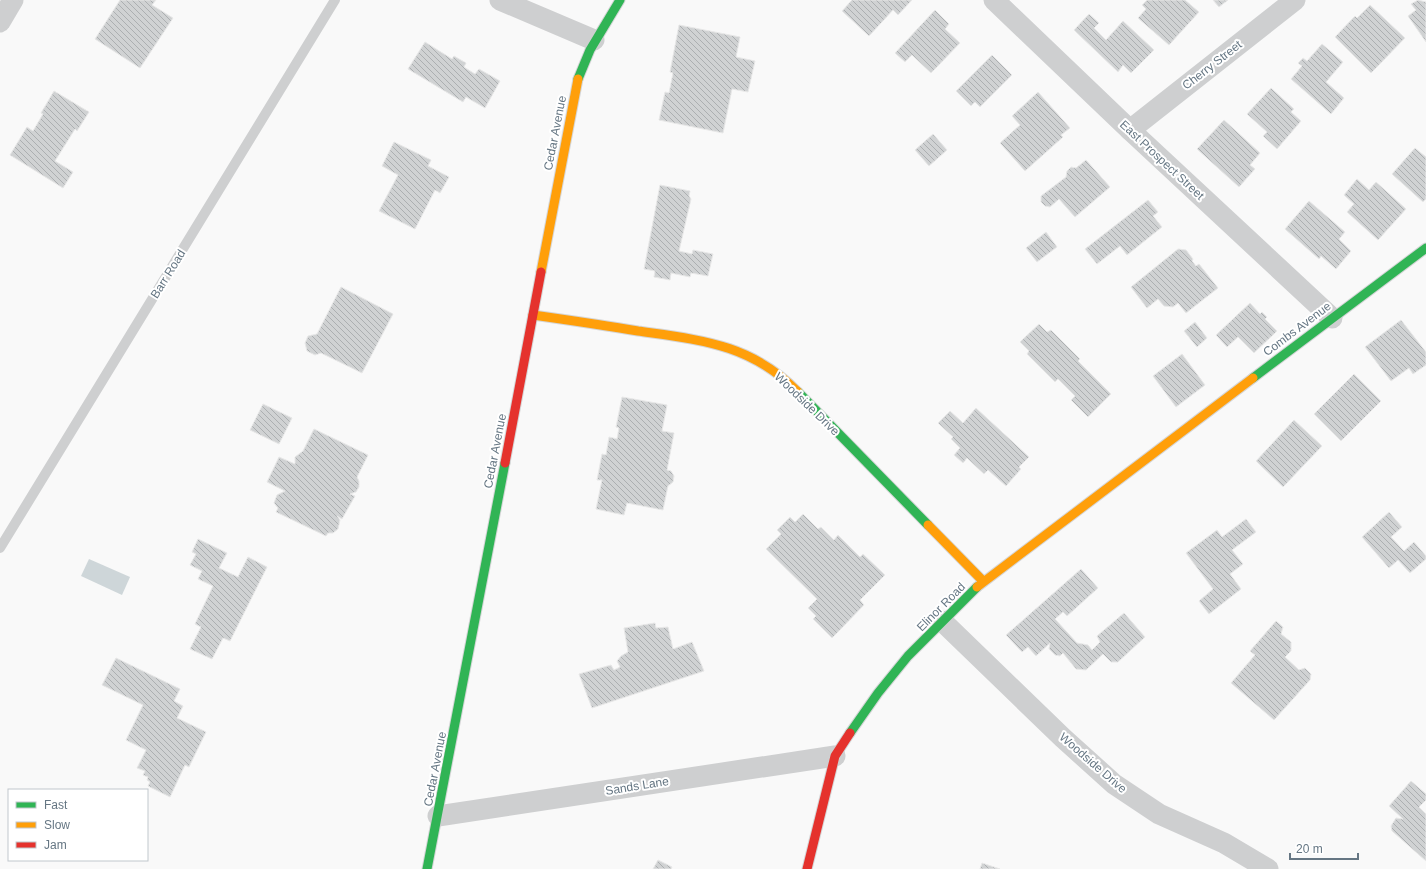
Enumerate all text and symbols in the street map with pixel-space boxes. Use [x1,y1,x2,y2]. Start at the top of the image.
street label: Cherry Street [1180,37,1245,92]
street label: Cedar Avenue [541,94,569,172]
street label: East Prospect Street [1117,117,1207,203]
street label: Barr Road [148,247,188,301]
street label: Combs Avenue [1260,299,1334,359]
street label: Woodside Drive [772,370,842,439]
street label: Cedar Avenue [481,412,509,490]
street label: Elinor Road [914,580,968,634]
street label: Cedar Avenue [421,730,449,808]
street label: Woodside Drive [1057,730,1130,796]
street label: Sands Lane [604,774,670,798]
legend [8,789,148,861]
text: Fast [44,798,68,812]
text: Slow [44,818,70,832]
scale bar [1290,835,1358,861]
text: Jam [44,838,67,852]
text: 20 m [1296,842,1323,856]

